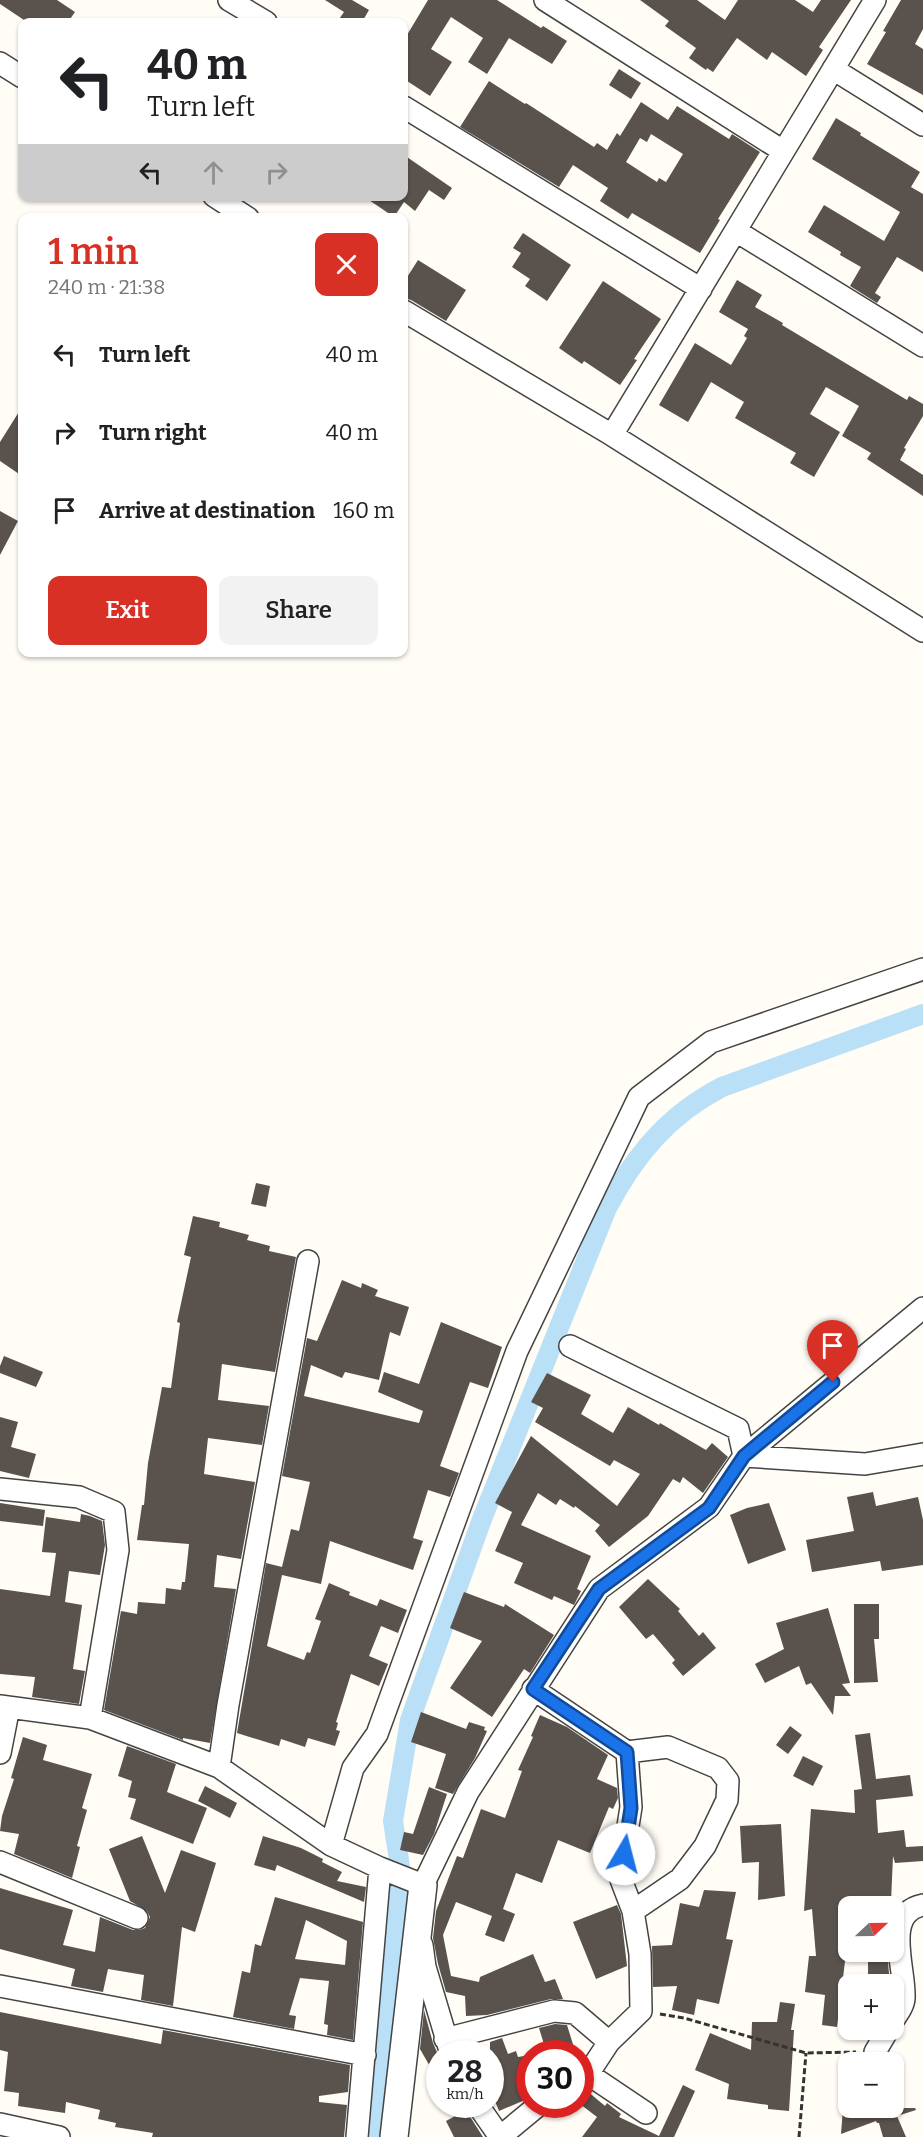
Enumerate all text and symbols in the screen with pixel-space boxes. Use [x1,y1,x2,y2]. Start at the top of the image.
text: 40 m [147,40,247,90]
icon: left [48,42,126,120]
text: Turn left [147,91,255,123]
icon: left [134,156,167,189]
icon: ahead [197,156,230,189]
icon: right [260,156,293,189]
text: 1 min [48,230,139,274]
button: close [315,233,378,296]
text: 240 m · 21:38 [48,275,165,299]
icon: left [48,338,81,371]
text: Turn left [99,341,191,368]
text: 40 m [326,341,378,368]
icon: right [48,416,81,449]
text: Turn right [99,419,207,446]
text: 40 m [326,419,378,446]
icon: arrive [48,494,81,527]
text: Arrive at destination [99,497,315,524]
text: 160 m [333,497,395,524]
button: Exit [48,576,207,645]
button: Share [219,576,378,645]
pin [807,1320,858,1382]
icon: arrive [816,1329,849,1362]
position arrow [592,1822,656,1886]
north arrow [838,1896,904,1962]
map controls [838,1896,904,2118]
button: + [838,1974,904,2040]
speed limit sign: 30 [516,2040,594,2118]
button: − [838,2052,904,2118]
text: 28 [448,2054,482,2090]
text: km/h [446,2085,484,2103]

